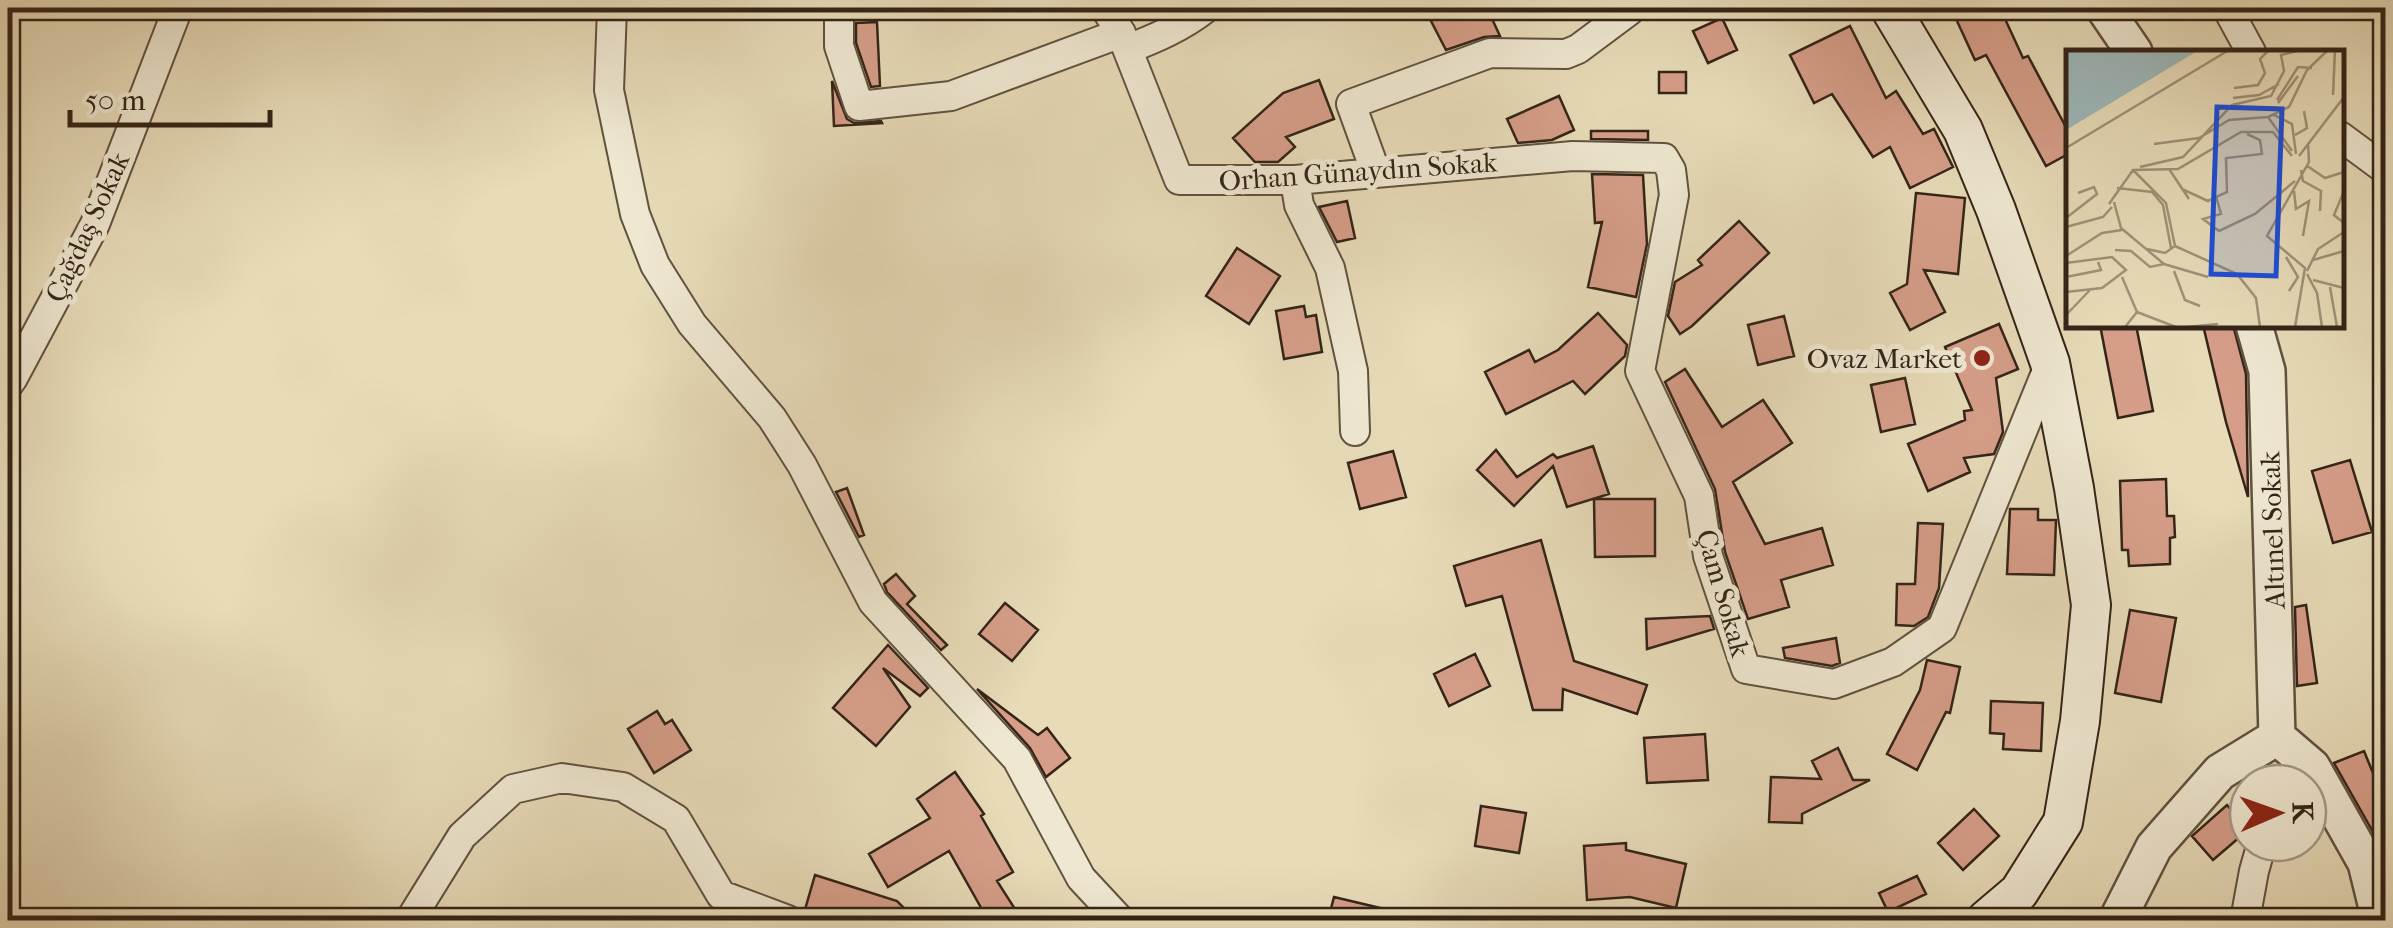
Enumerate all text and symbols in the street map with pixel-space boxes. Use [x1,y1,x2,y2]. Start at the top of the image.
inset map [2066,50,2343,328]
scale bar [70,65,270,127]
text: 50 m [85,83,146,118]
street label: Orhan Günaydın Sokak [1218,145,1499,198]
street label: Çağdaş Sokak [38,147,137,307]
place label: Ovaz Market [1807,342,1962,375]
marker: Ovaz Market [1971,347,1993,369]
street label: Altınel Sokak [2253,450,2292,610]
street label: Çam Sokak [1690,525,1758,661]
north arrow [2228,763,2328,863]
text: K [2286,801,2319,825]

